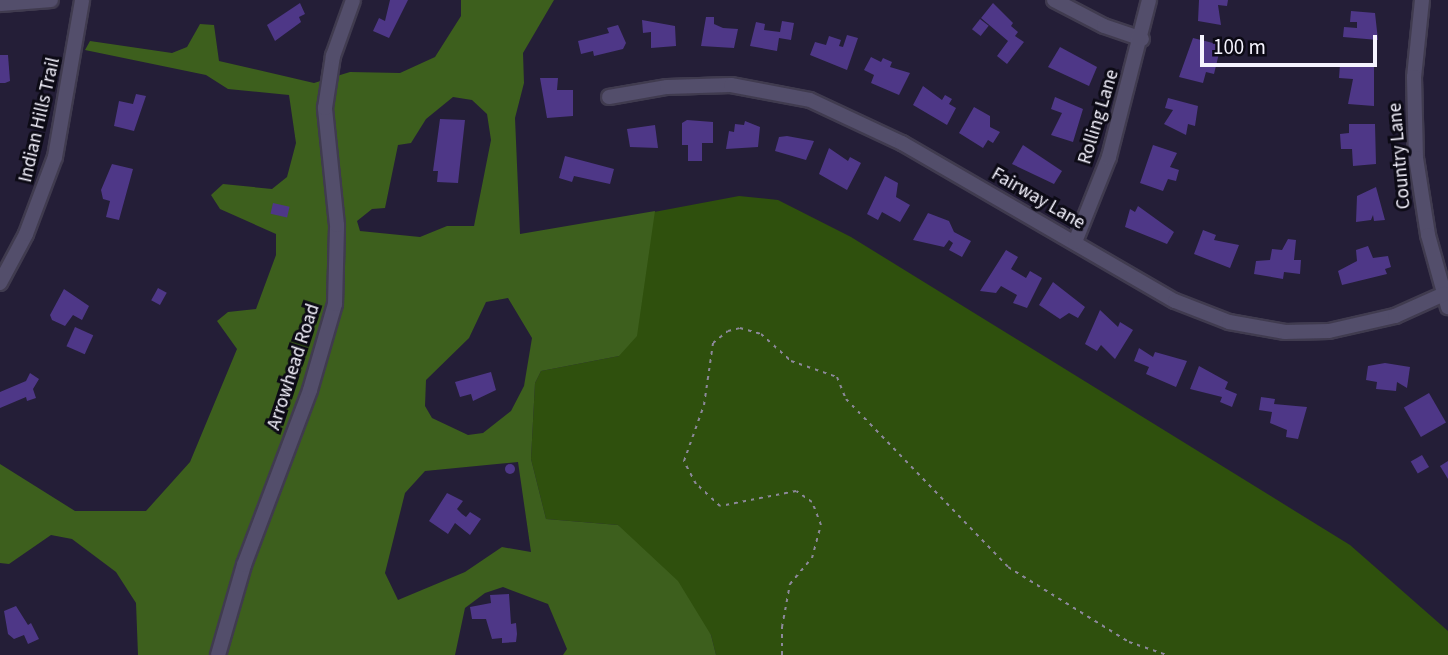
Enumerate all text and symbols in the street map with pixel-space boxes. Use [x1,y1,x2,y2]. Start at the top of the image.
scale bar [1203,21,1380,65]
text: 100 m [1213,32,1266,62]
street label: Indian Hills Trail [15,55,65,185]
street label: Rolling Lane [1074,67,1124,167]
street label: Country Lane [1384,102,1416,210]
street label: Fairway Lane [987,163,1089,235]
street label: Arrowhead Road [263,301,325,433]

